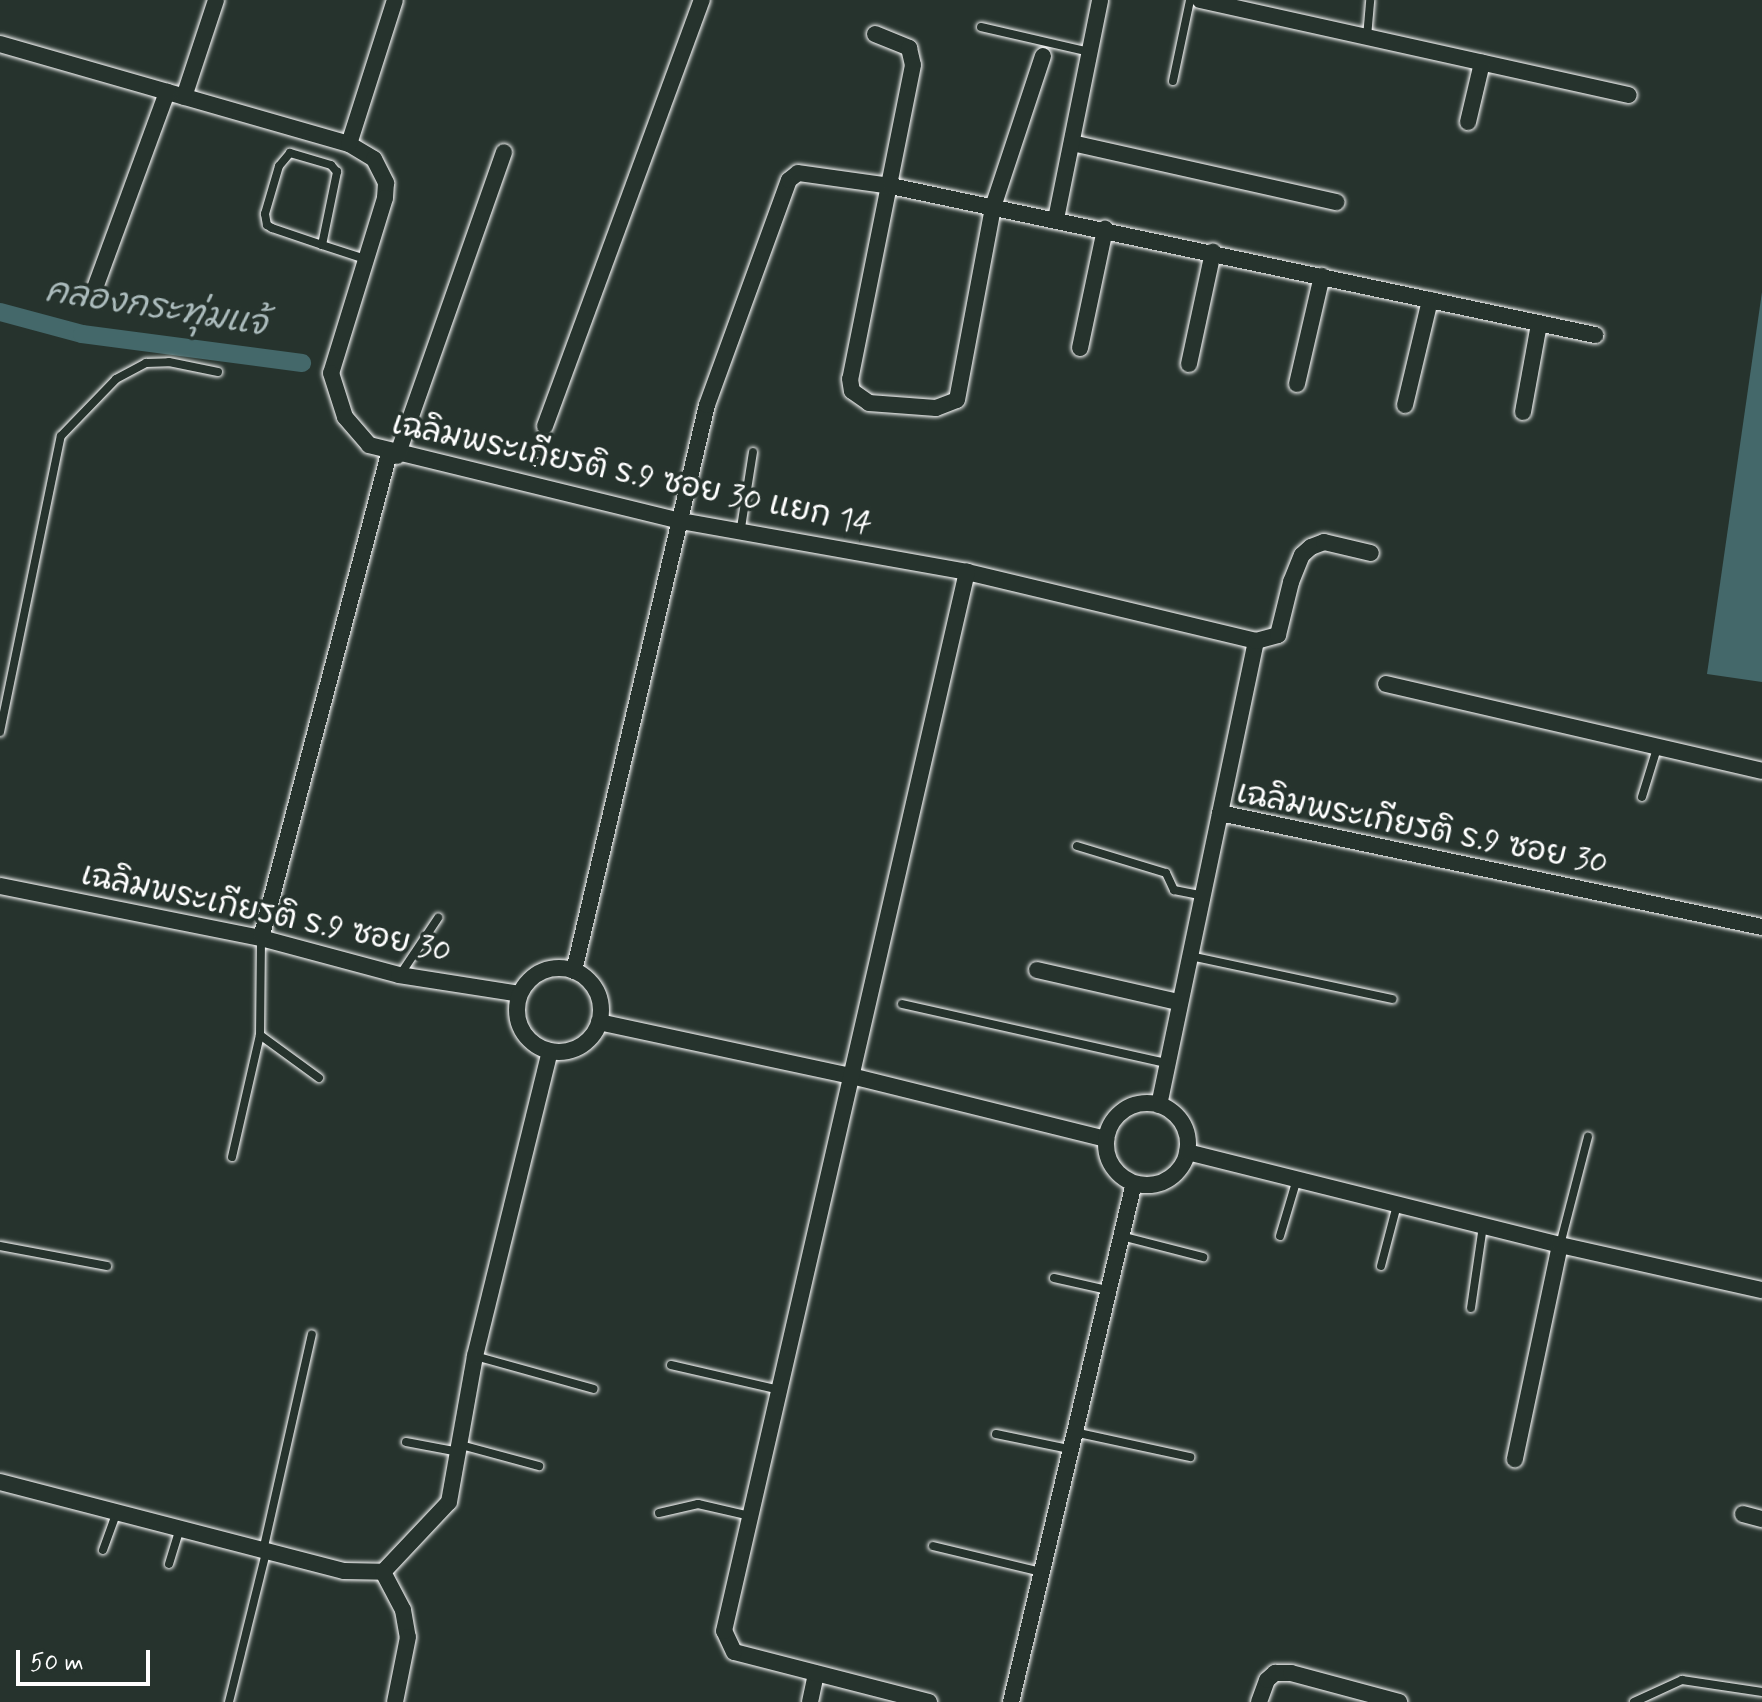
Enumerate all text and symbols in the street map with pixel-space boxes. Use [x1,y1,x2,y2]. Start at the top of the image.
water label: คลองกระทุ่มแจ้ [43,270,269,346]
street label: เฉลิมพระเกียรติ ร.9 ซอย 30 แยก 14 [388,405,876,545]
street label: เฉลิมพระเกียรติ ร.9 ซอย 30 [1233,774,1611,884]
street label: เฉลิมพระเกียรติ ร.9 ซอย 30 [78,856,454,972]
scale bar [20,1634,154,1684]
text: 50 m [30,1648,84,1679]

